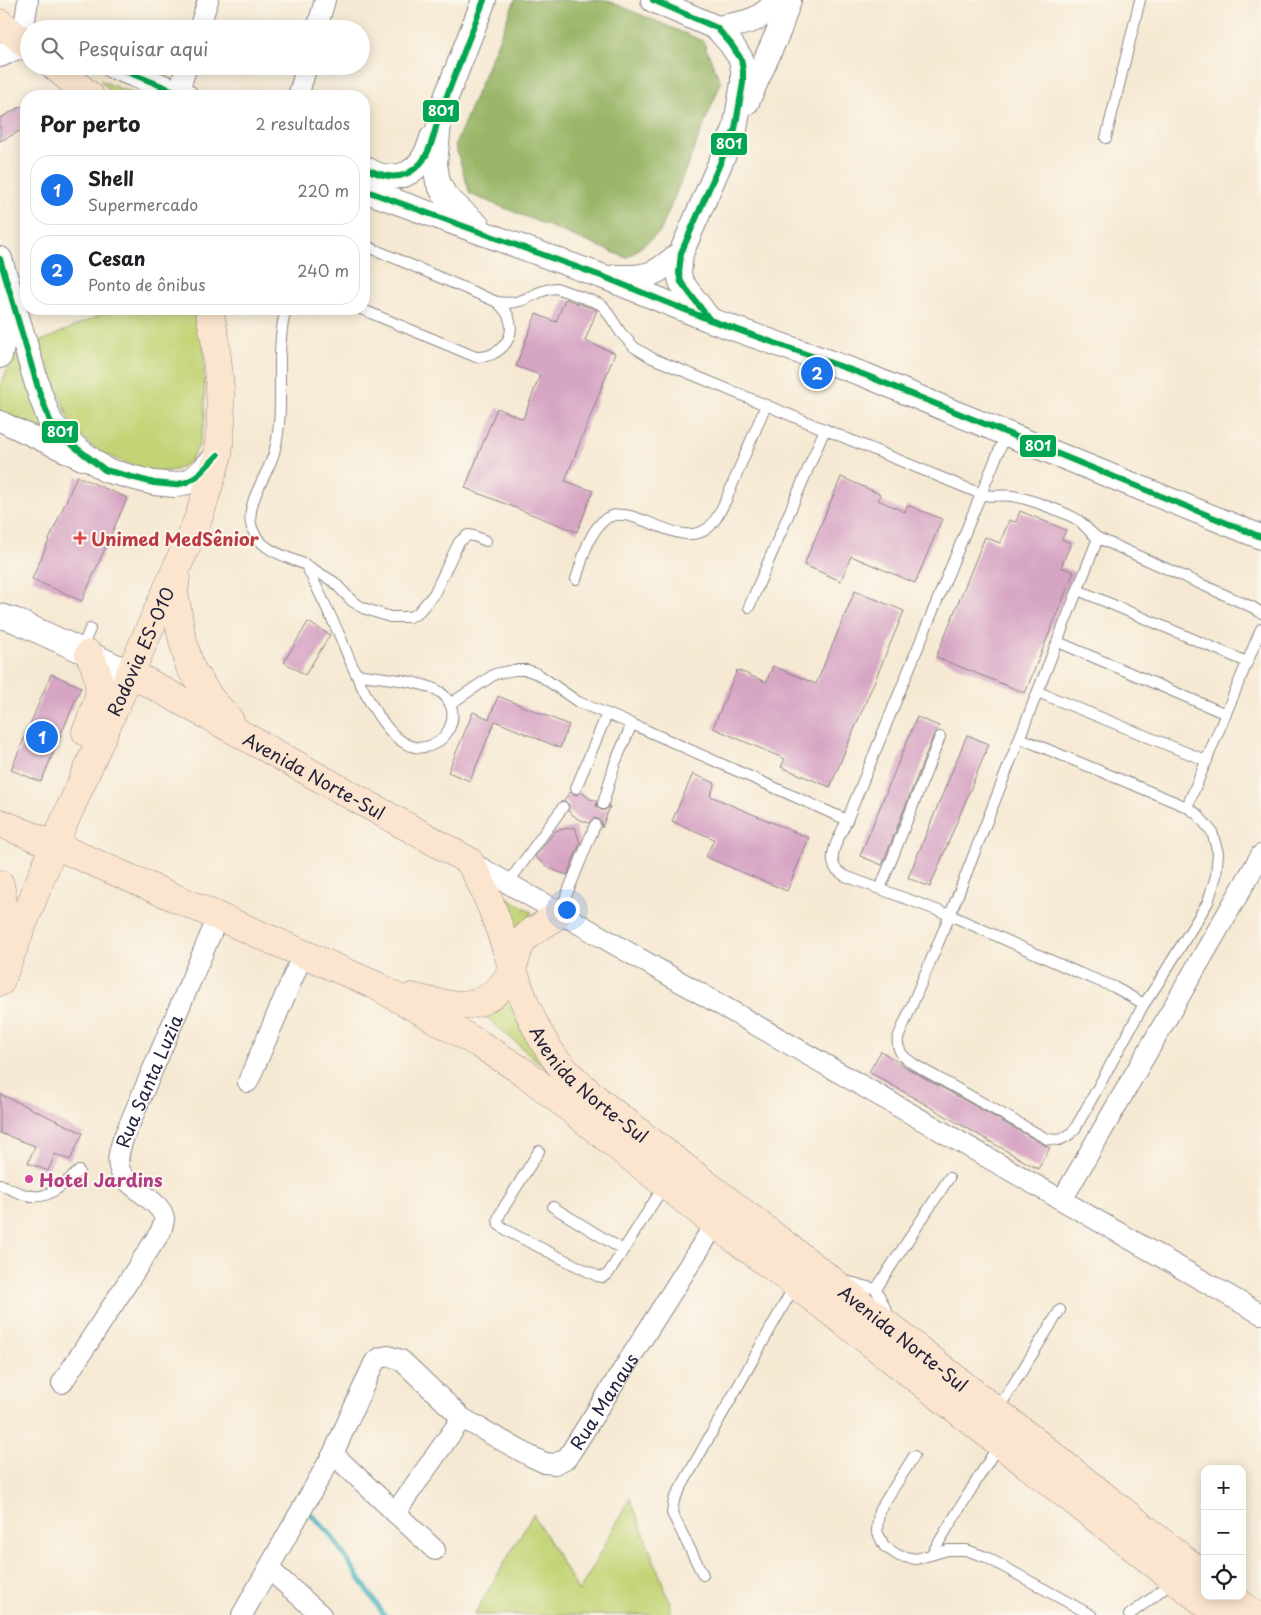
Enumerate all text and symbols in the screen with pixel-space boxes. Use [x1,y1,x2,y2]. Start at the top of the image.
search box [20,20,370,75]
icon: search [38,34,66,62]
text: Pesquisar aqui [78,34,208,62]
line badge: 801 [422,99,460,123]
text: 801 [428,100,454,121]
text: Por perto [40,107,140,139]
text: 2 resultados [256,111,350,135]
line badge: 801 [710,132,748,156]
text: 801 [716,133,742,154]
text: Shell [88,164,134,192]
text: 1 [53,178,61,202]
text: 220 m [298,178,349,202]
text: Supermercado [88,192,198,216]
text: Cesan [88,244,145,272]
text: 2 [51,258,63,282]
text: 240 m [297,258,349,282]
text: Ponto de ônibus [88,272,205,296]
pin: 2 [801,354,833,392]
line badge: 801 [41,420,79,444]
text: 801 [47,421,73,442]
line badge: 801 [1019,434,1057,458]
text: 801 [1025,435,1051,456]
place label: Unimed MedSênior [91,525,260,552]
marker: Unimed MedSênior [73,531,87,545]
street label: Rodovia ES-010 [99,582,180,720]
pin: 1 [26,718,58,756]
street label: Avenida Norte-Sul [239,725,390,825]
your location [554,897,580,923]
street label: Rua Santa Luzia [108,1010,188,1151]
street label: Avenida Norte-Sul [524,1021,654,1148]
place label: Hotel Jardins [39,1166,163,1193]
marker: Hotel Jardins [23,1173,35,1185]
street label: Avenida Norte-Sul [833,1278,974,1397]
street label: Rua Manaus [562,1347,644,1454]
map controls [1201,1465,1246,1600]
button: + [1201,1465,1246,1510]
button: − [1201,1510,1246,1555]
button: locate [1201,1555,1246,1600]

